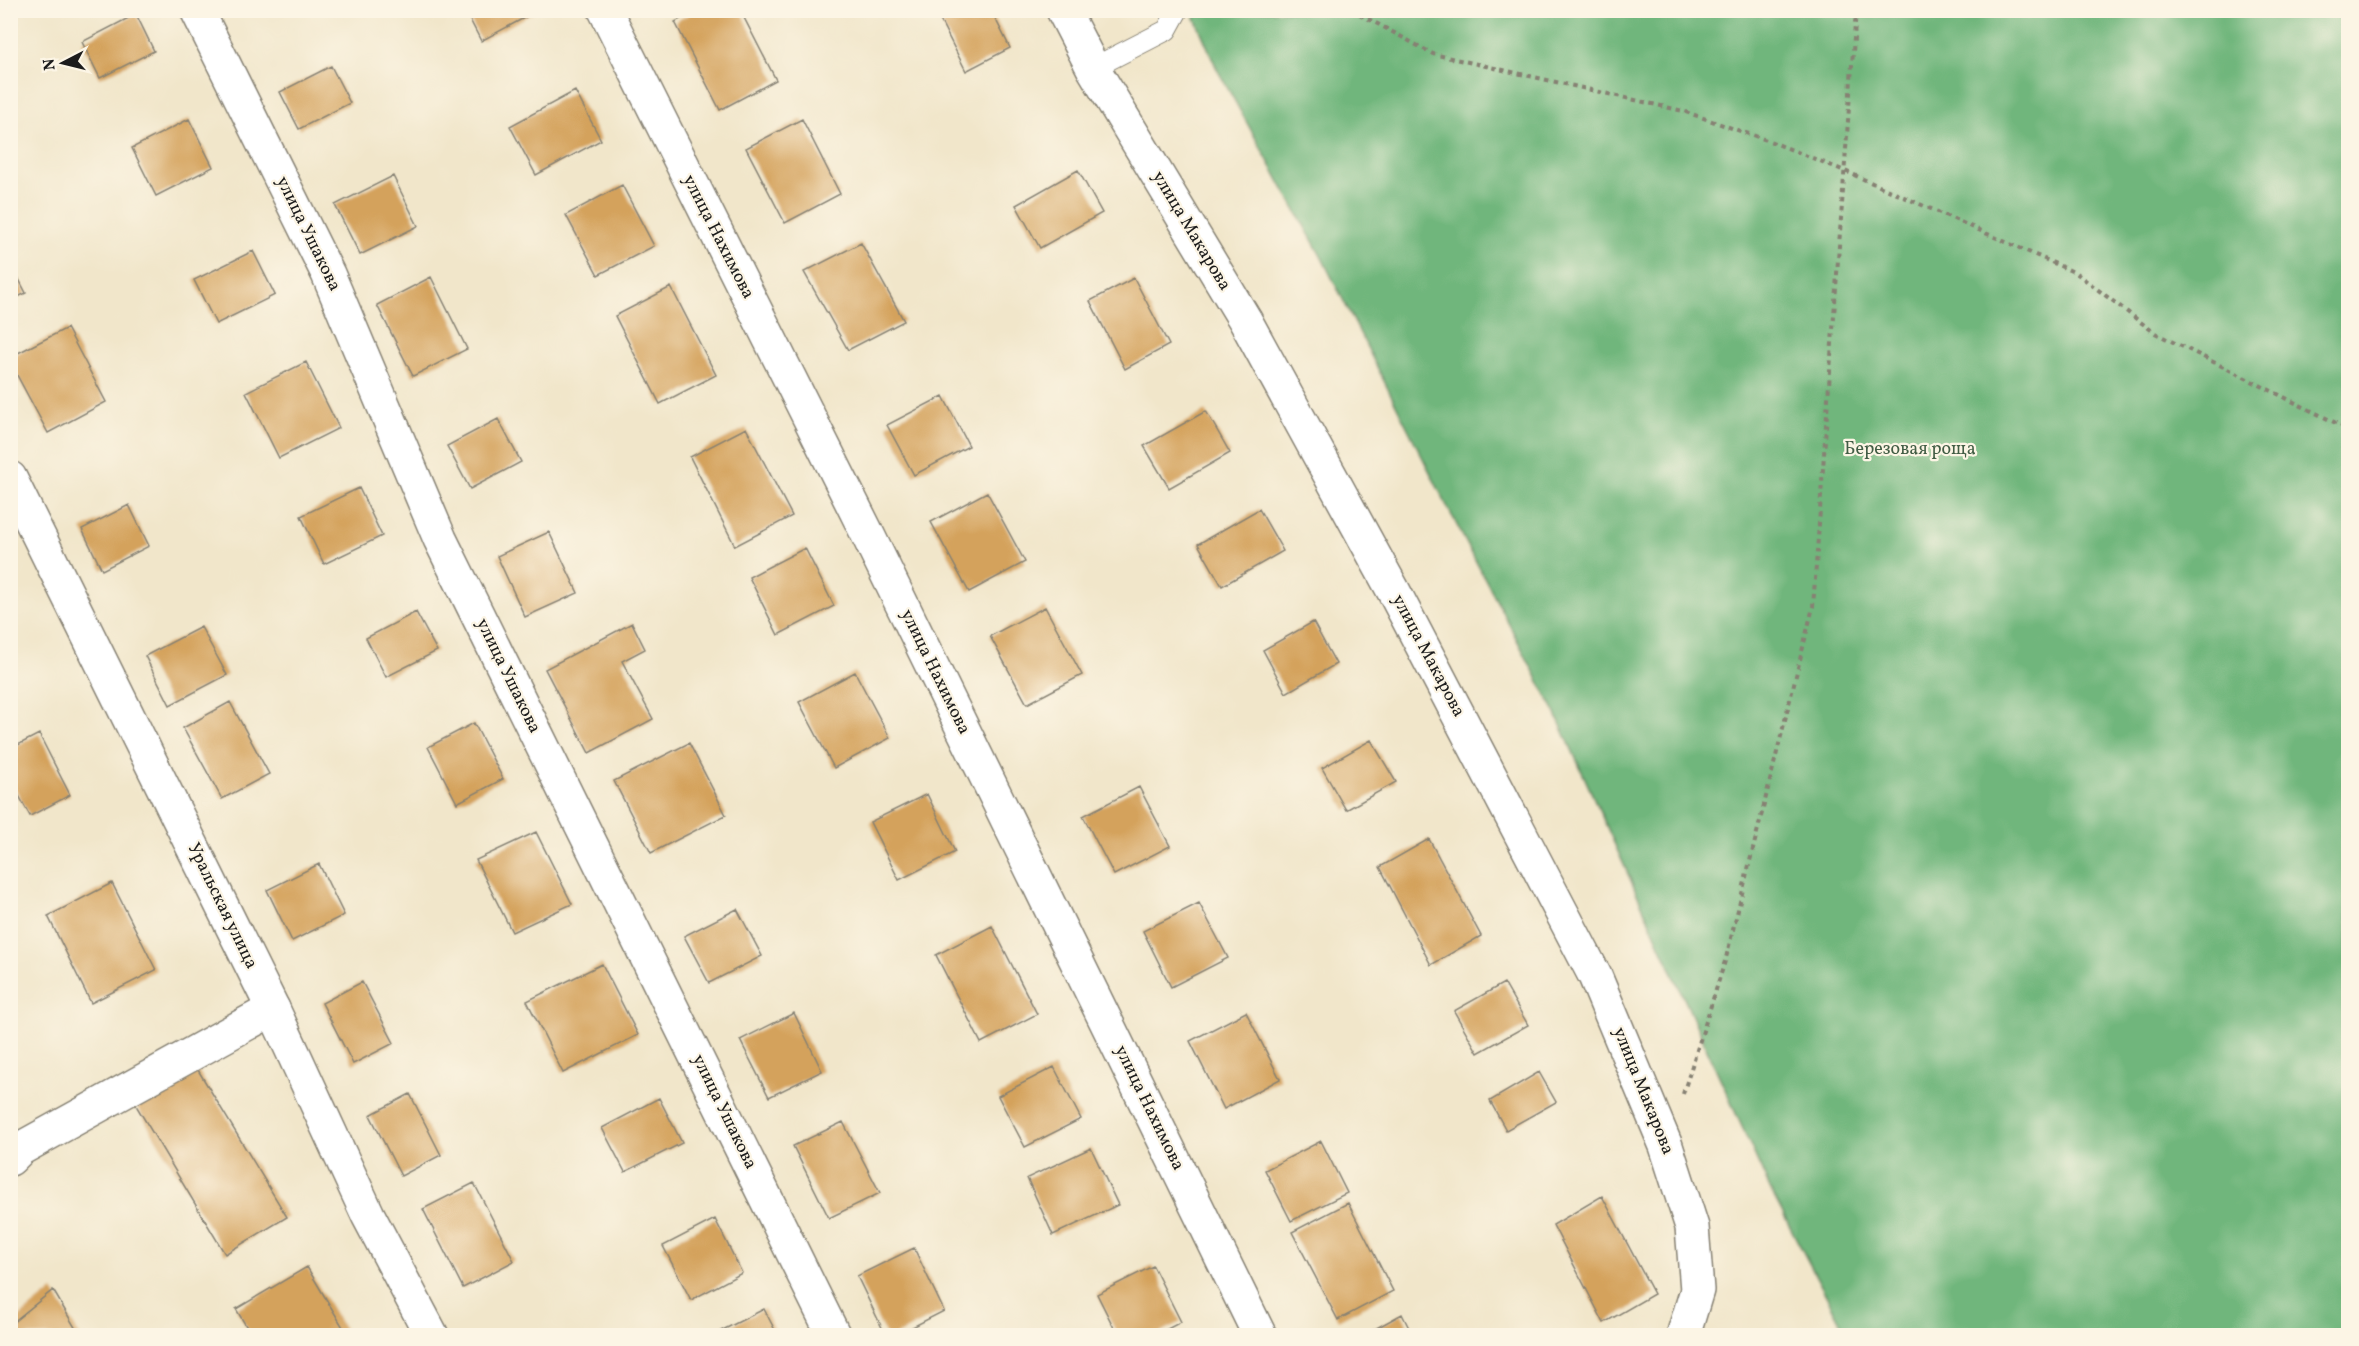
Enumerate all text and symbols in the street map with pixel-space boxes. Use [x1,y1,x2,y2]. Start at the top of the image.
north arrow [33,33,93,93]
text: N [38,57,62,72]
street label: улица Макарова [1145,167,1237,296]
street label: улица Нахимова [676,171,760,303]
street label: улица Ушакова [269,172,347,296]
park label: Березовая роща [1844,437,1976,462]
street label: улица Макарова [1385,590,1471,722]
street label: улица Нахимова [894,605,976,739]
street label: улица Ушакова [469,614,547,738]
street label: Уральская улица [181,839,263,973]
street label: улица Макарова [1606,1024,1680,1158]
street label: улица Нахимова [1108,1041,1190,1175]
street label: улица Ушакова [685,1050,763,1174]

